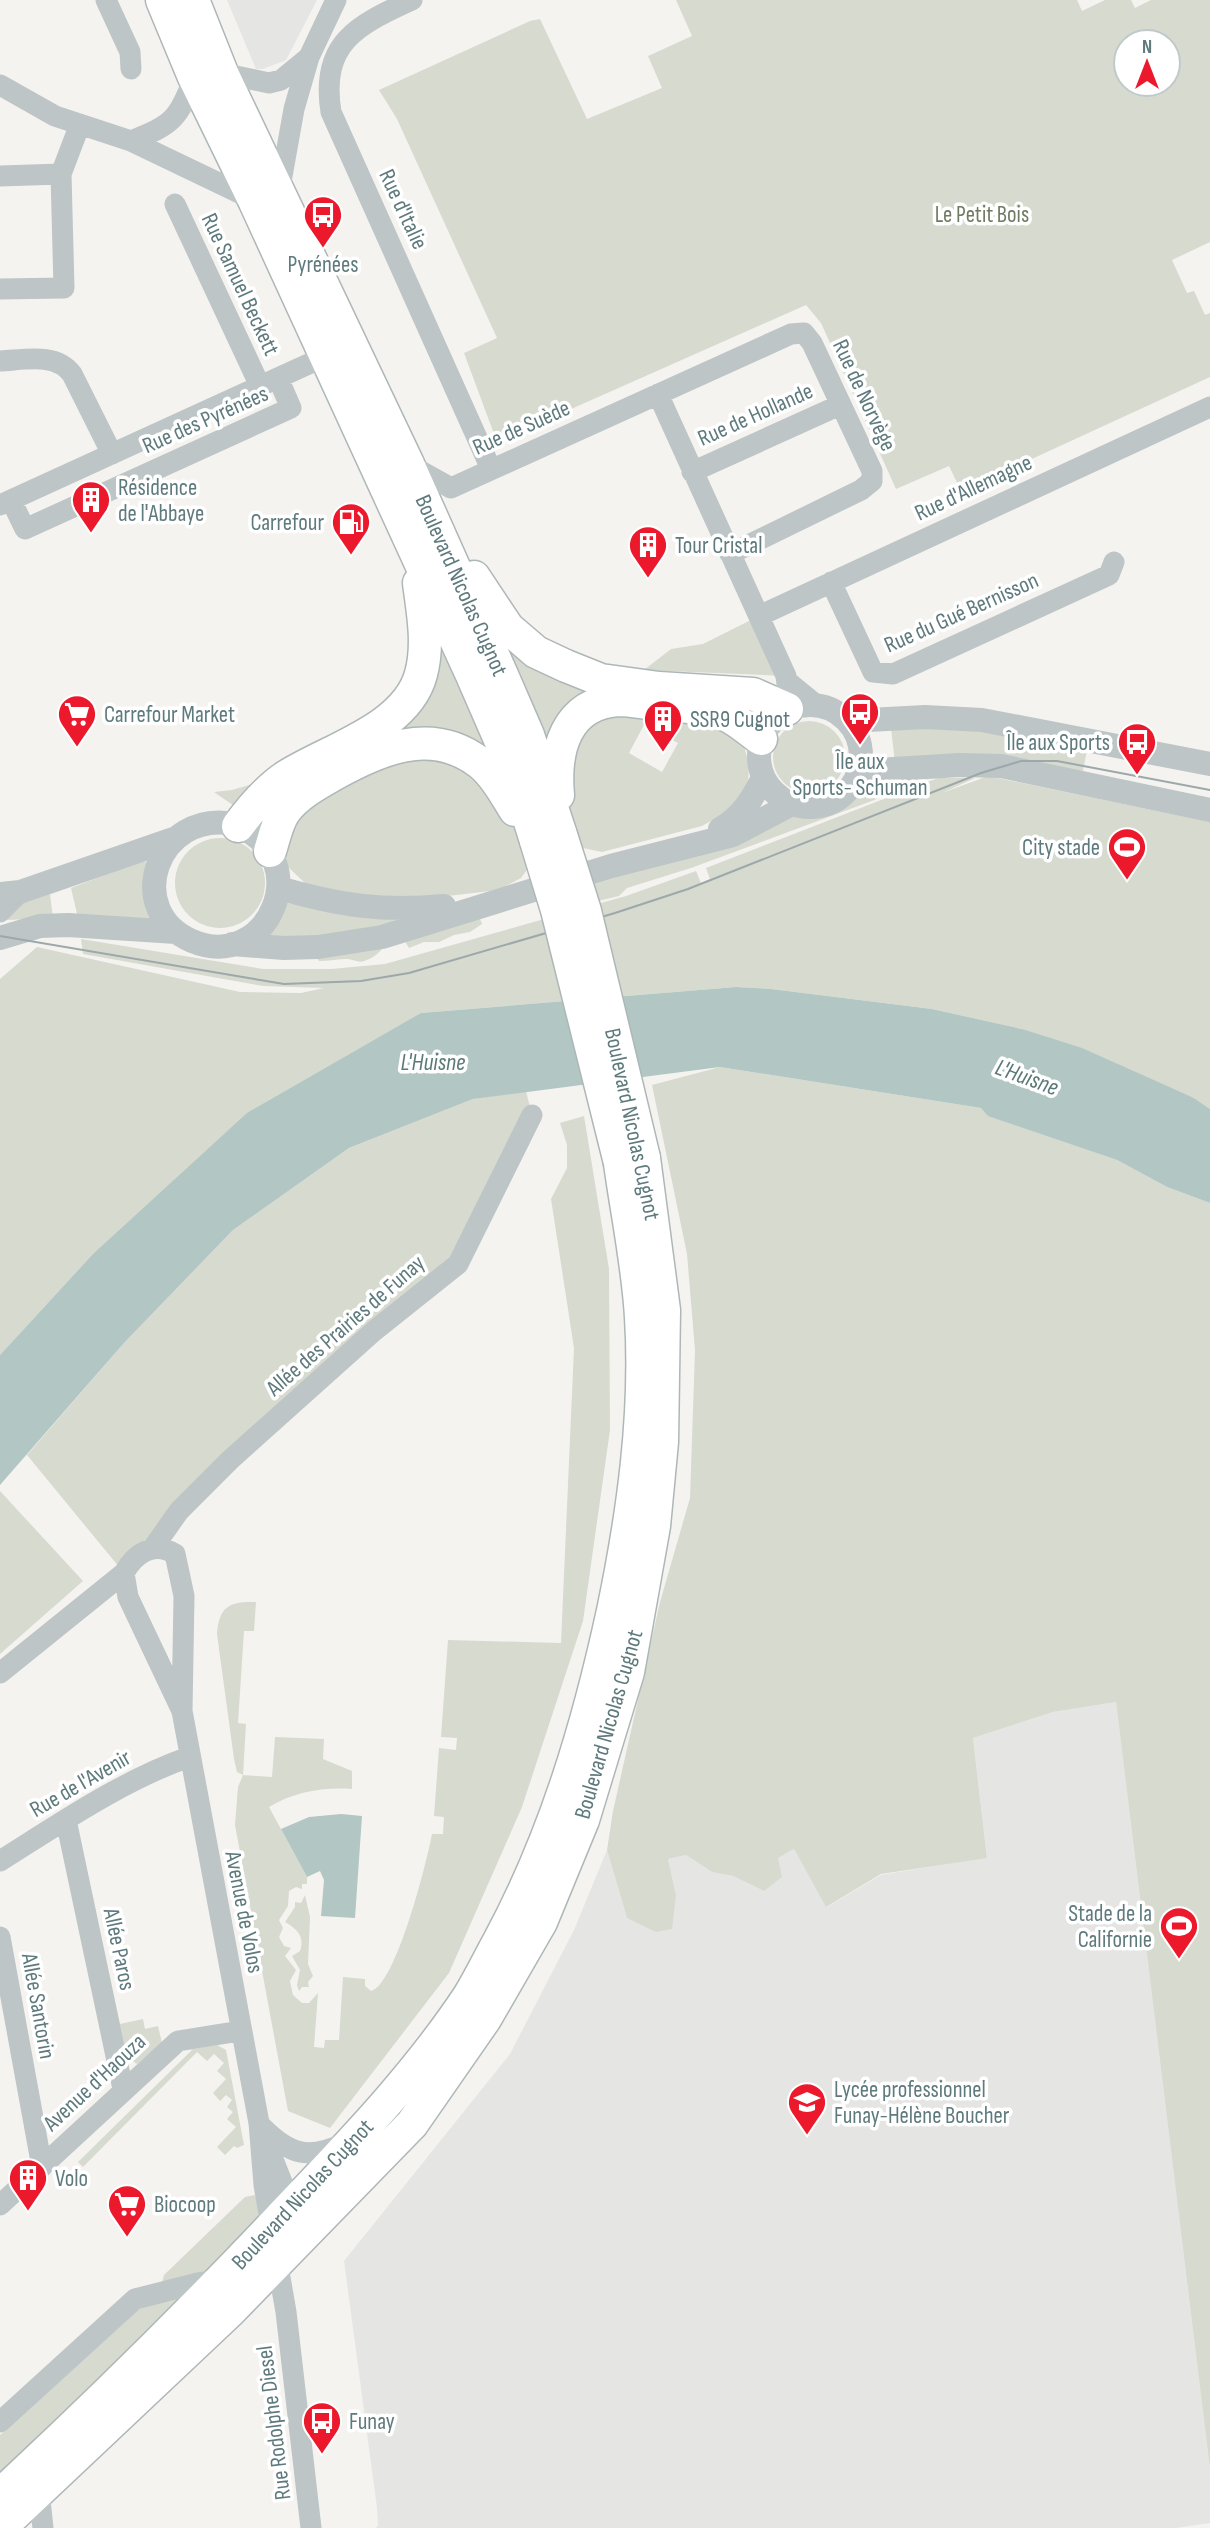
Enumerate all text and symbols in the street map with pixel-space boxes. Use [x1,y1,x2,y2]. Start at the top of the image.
north arrow [1112,28,1182,98]
text: N [1142,36,1152,59]
street label: Rue d'Italie [372,165,434,254]
bus stop icon: Pyrénées [302,194,344,249]
park label: Le Petit Bois [935,201,1029,229]
street label: Rue Samuel Beckett [195,209,285,360]
place label: Pyrénées [288,251,358,279]
street label: Rue de Norvège [826,335,902,456]
street label: Rue de Hollande [694,377,817,453]
street label: Rue des Pyrénées [138,380,273,460]
street label: Rue de Suède [469,394,574,462]
street label: Rue d'Allemagne [910,449,1037,527]
place label: Résidence de l'Abbaye [118,474,204,528]
building icon: Résidence de l'Abbaye [70,479,112,534]
street label: Boulevard Nicolas Cugnot [409,490,514,680]
fuel station icon: Carrefour [330,501,372,556]
place label: Carrefour [250,509,324,537]
building icon: Tour Cristal [627,524,669,579]
place label: Tour Cristal [675,532,762,560]
street label: Rue du Gué Bernisson [880,566,1043,659]
bus stop icon: Île aux Sports- Schuman [839,691,881,746]
supermarket icon: Carrefour Market [56,693,98,748]
building icon: SSR9 Cugnot [642,698,684,753]
place label: Carrefour Market [104,701,235,729]
place label: SSR9 Cugnot [690,706,790,734]
bus stop icon: Île aux Sports [1116,721,1158,776]
place label: Île aux Sports [1006,729,1110,757]
place label: Île aux Sports- Schuman [793,748,927,802]
sports icon: City stade [1106,826,1148,881]
place label: City stade [1022,834,1100,862]
street label: Boulevard Nicolas Cugnot [598,1026,666,1223]
water label: L'Huisne [401,1048,465,1077]
water label: L'Huisne [991,1053,1062,1102]
street label: Allée des Prairies de Funay [260,1249,431,1403]
street label: Boulevard Nicolas Cugnot [569,1626,649,1822]
street label: Rue de l'Avenir [25,1744,136,1824]
street label: Avenue de Volos [218,1848,270,1976]
place label: Stade de la Californie [1068,1900,1152,1954]
street label: Allée Paros [96,1905,141,1993]
sports icon: Stade de la Californie [1158,1905,1200,1960]
street label: Allée Santorin [15,1950,61,2061]
street label: Avenue d'Haouza [37,2028,152,2138]
place label: Lycée professionnel Funay-Hélène Boucher [834,2076,1010,2130]
school or university icon: Lycée professionnel Funay-Hélène Boucher [786,2081,828,2136]
street label: Boulevard Nicolas Cugnot [226,2114,380,2276]
building icon: Volo [7,2157,49,2212]
place label: Volo [55,2165,88,2193]
supermarket icon: Biocoop [106,2183,148,2238]
place label: Biocoop [154,2191,216,2219]
street label: Rue Rodolphe Diesel [251,2344,297,2502]
bus stop icon: Funay [301,2400,343,2455]
place label: Funay [349,2408,395,2436]

